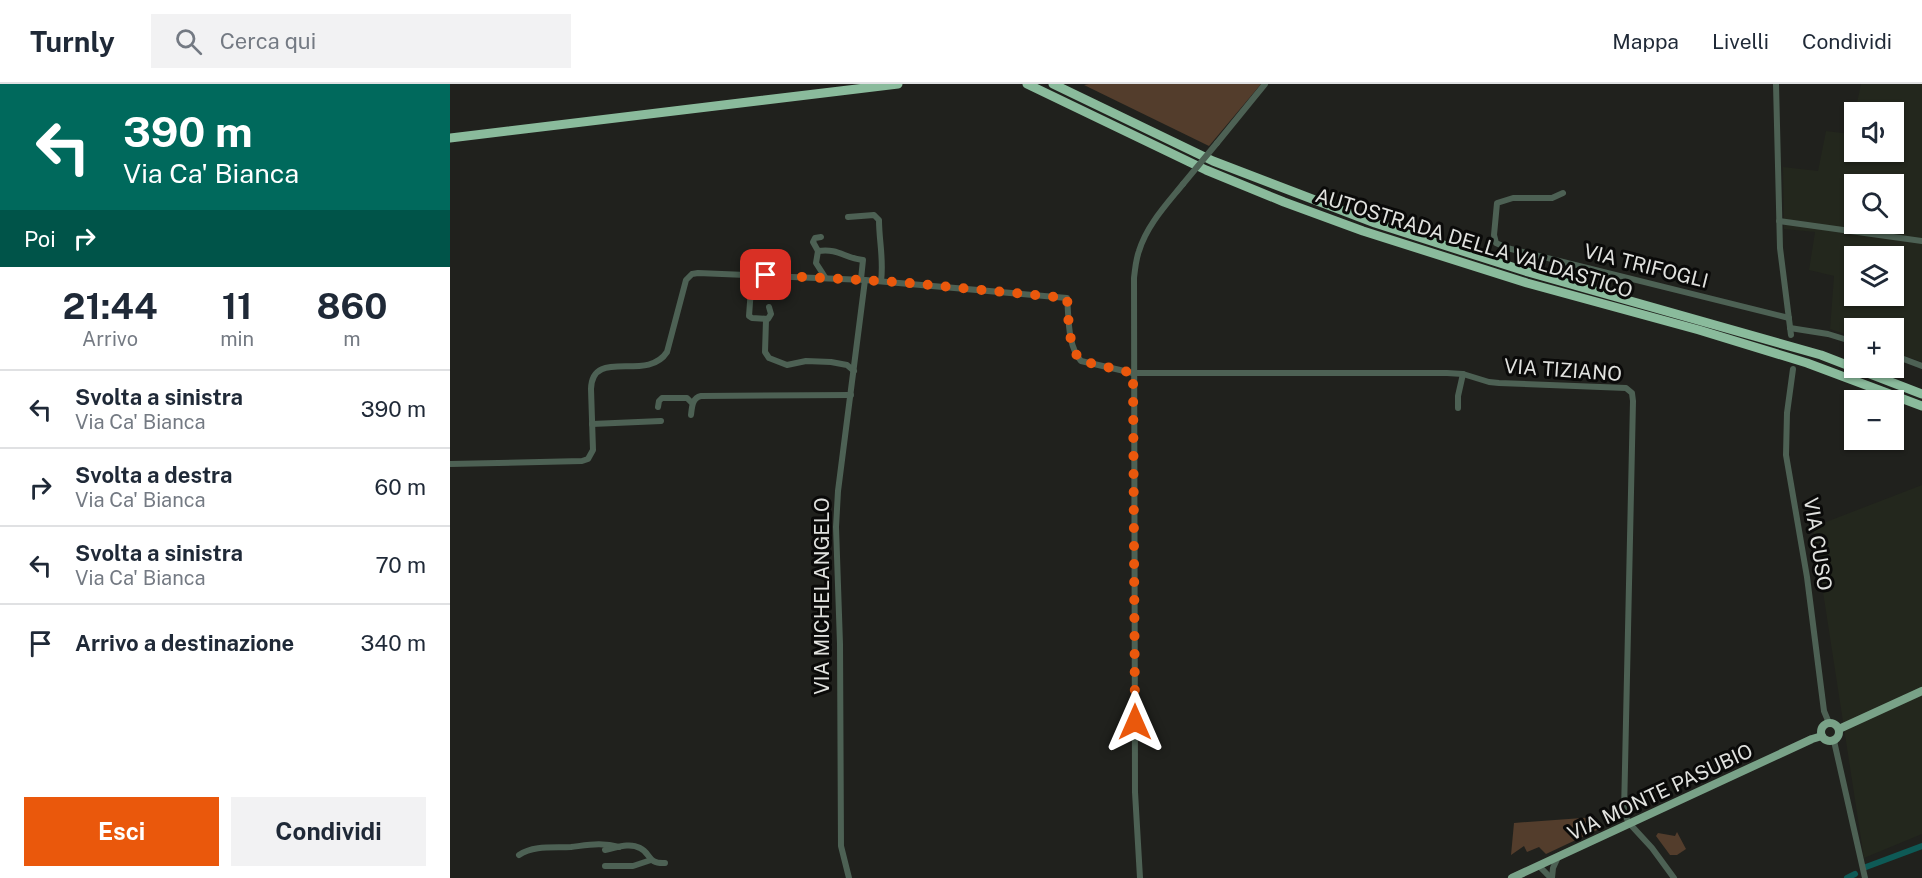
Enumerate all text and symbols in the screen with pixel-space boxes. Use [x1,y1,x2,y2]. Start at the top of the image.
search box [151,14,571,68]
text: Turnly [30,25,115,58]
icon: search [172,25,205,58]
text: Cerca qui [220,28,316,54]
text: Mappa [1612,29,1679,54]
text: Livelli [1712,29,1769,54]
text: Condividi [1802,29,1892,54]
map controls [1844,102,1904,450]
button: sound [1844,102,1904,162]
text: 390 m [123,107,253,156]
icon: left [24,108,102,186]
text: Via Ca' Bianca [123,157,299,189]
button: search [1844,174,1904,234]
street label: AUTOSTRADA DELLA VALDASTICO [1312,183,1636,303]
icon: right [68,222,101,255]
text: Poi [24,226,56,252]
street label: VIA TRIFOGLI [1581,239,1711,293]
button: layers [1844,246,1904,306]
pin [740,249,791,300]
icon: arrive [749,258,782,291]
text: 21:44 [63,285,158,327]
text: 11 [222,285,253,327]
text: 860 [317,285,387,327]
button: + [1844,318,1904,378]
text: Arrivo [82,327,138,351]
text: min [220,327,254,351]
text: m [343,327,361,351]
street label: VIA TIZIANO [1503,354,1623,386]
text: Svolta a sinistra [75,384,243,410]
button: − [1844,390,1904,450]
icon: left [24,393,57,426]
text: 390 m [361,396,426,422]
text: Via Ca' Bianca [75,410,206,434]
text: Svolta a destra [75,462,232,488]
icon: right [24,471,57,504]
text: 60 m [375,474,426,500]
text: Via Ca' Bianca [75,488,206,512]
street label: VIA CUSO [1799,496,1837,592]
street label: VIA MICHELANGELO [810,497,834,695]
text: Svolta a sinistra [75,540,243,566]
icon: left [24,549,57,582]
text: 70 m [375,552,426,578]
text: Via Ca' Bianca [75,566,206,590]
icon: arrive [24,627,57,660]
text: Arrivo a destinazione [75,630,294,656]
text: 340 m [361,630,426,656]
position arrow [1103,690,1167,754]
street label: VIA MONTE PASUBIO [1564,739,1756,845]
button: Esci [24,797,219,866]
button: Condividi [231,797,426,866]

